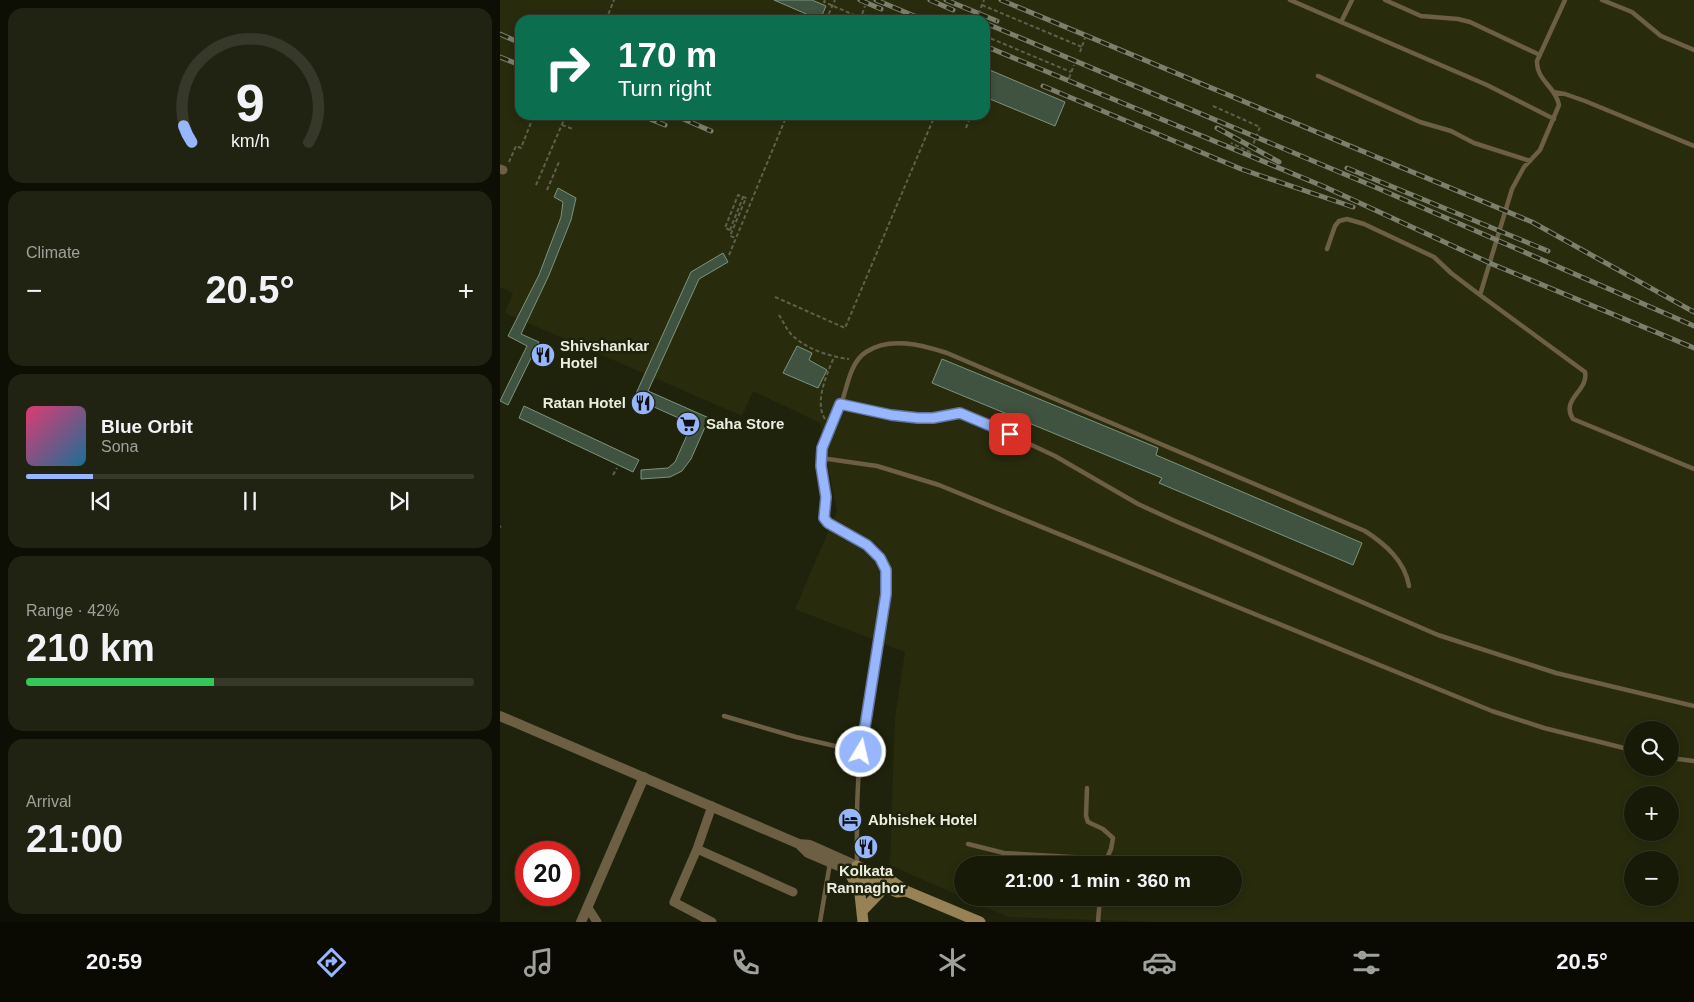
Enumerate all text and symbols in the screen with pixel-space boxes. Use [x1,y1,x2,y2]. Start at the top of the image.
icon: right [535,35,600,100]
text: 170 m [618,35,717,74]
text: 9 [236,74,264,132]
text: Turn right [618,76,711,101]
text: km/h [231,131,269,151]
text: Climate [26,244,80,261]
text: 20.5° [205,269,295,311]
text: − [26,275,42,306]
text: + [458,275,474,306]
place label: Shivshankar Hotel [560,337,649,371]
restaurant icon: Shivshankar Hotel [530,342,556,368]
restaurant icon: Ratan Hotel [630,390,656,416]
place label: Ratan Hotel [543,394,626,411]
supermarket icon: Saha Store [675,411,701,437]
pin [989,413,1031,455]
place label: Saha Store [706,415,784,432]
text: Blue Orbit [101,416,193,437]
icon: arrive [996,420,1024,448]
text: Sona [101,438,138,455]
icon: previous [87,487,115,515]
icon: pause [236,487,264,515]
icon: next [385,487,413,515]
text: Range · 42% [26,602,119,619]
text: 210 km [26,627,155,669]
map controls [1624,721,1679,906]
button: search [1624,721,1679,776]
position arrow [834,725,886,777]
button: + [1624,786,1679,841]
text: Arrival [26,793,71,810]
hotel icon: Abhishek Hotel [837,807,863,833]
place label: Abhishek Hotel [868,811,977,828]
text: 21:00 [26,818,123,860]
restaurant icon: Kolkata Rannaghor [853,834,879,860]
speed limit sign: 20 [515,841,580,906]
button: − [1624,851,1679,906]
place label: Kolkata Rannaghor [826,862,906,896]
text: 21:00 · 1 min · 360 m [1005,870,1191,891]
icon: directions [314,945,349,980]
icon: music [521,945,556,980]
icon: phone [728,945,763,980]
icon: climate [935,945,970,980]
icon: car [1142,945,1177,980]
icon: filters [1349,945,1384,980]
text: 20:59 [86,949,142,974]
text: 20.5° [1556,949,1608,974]

